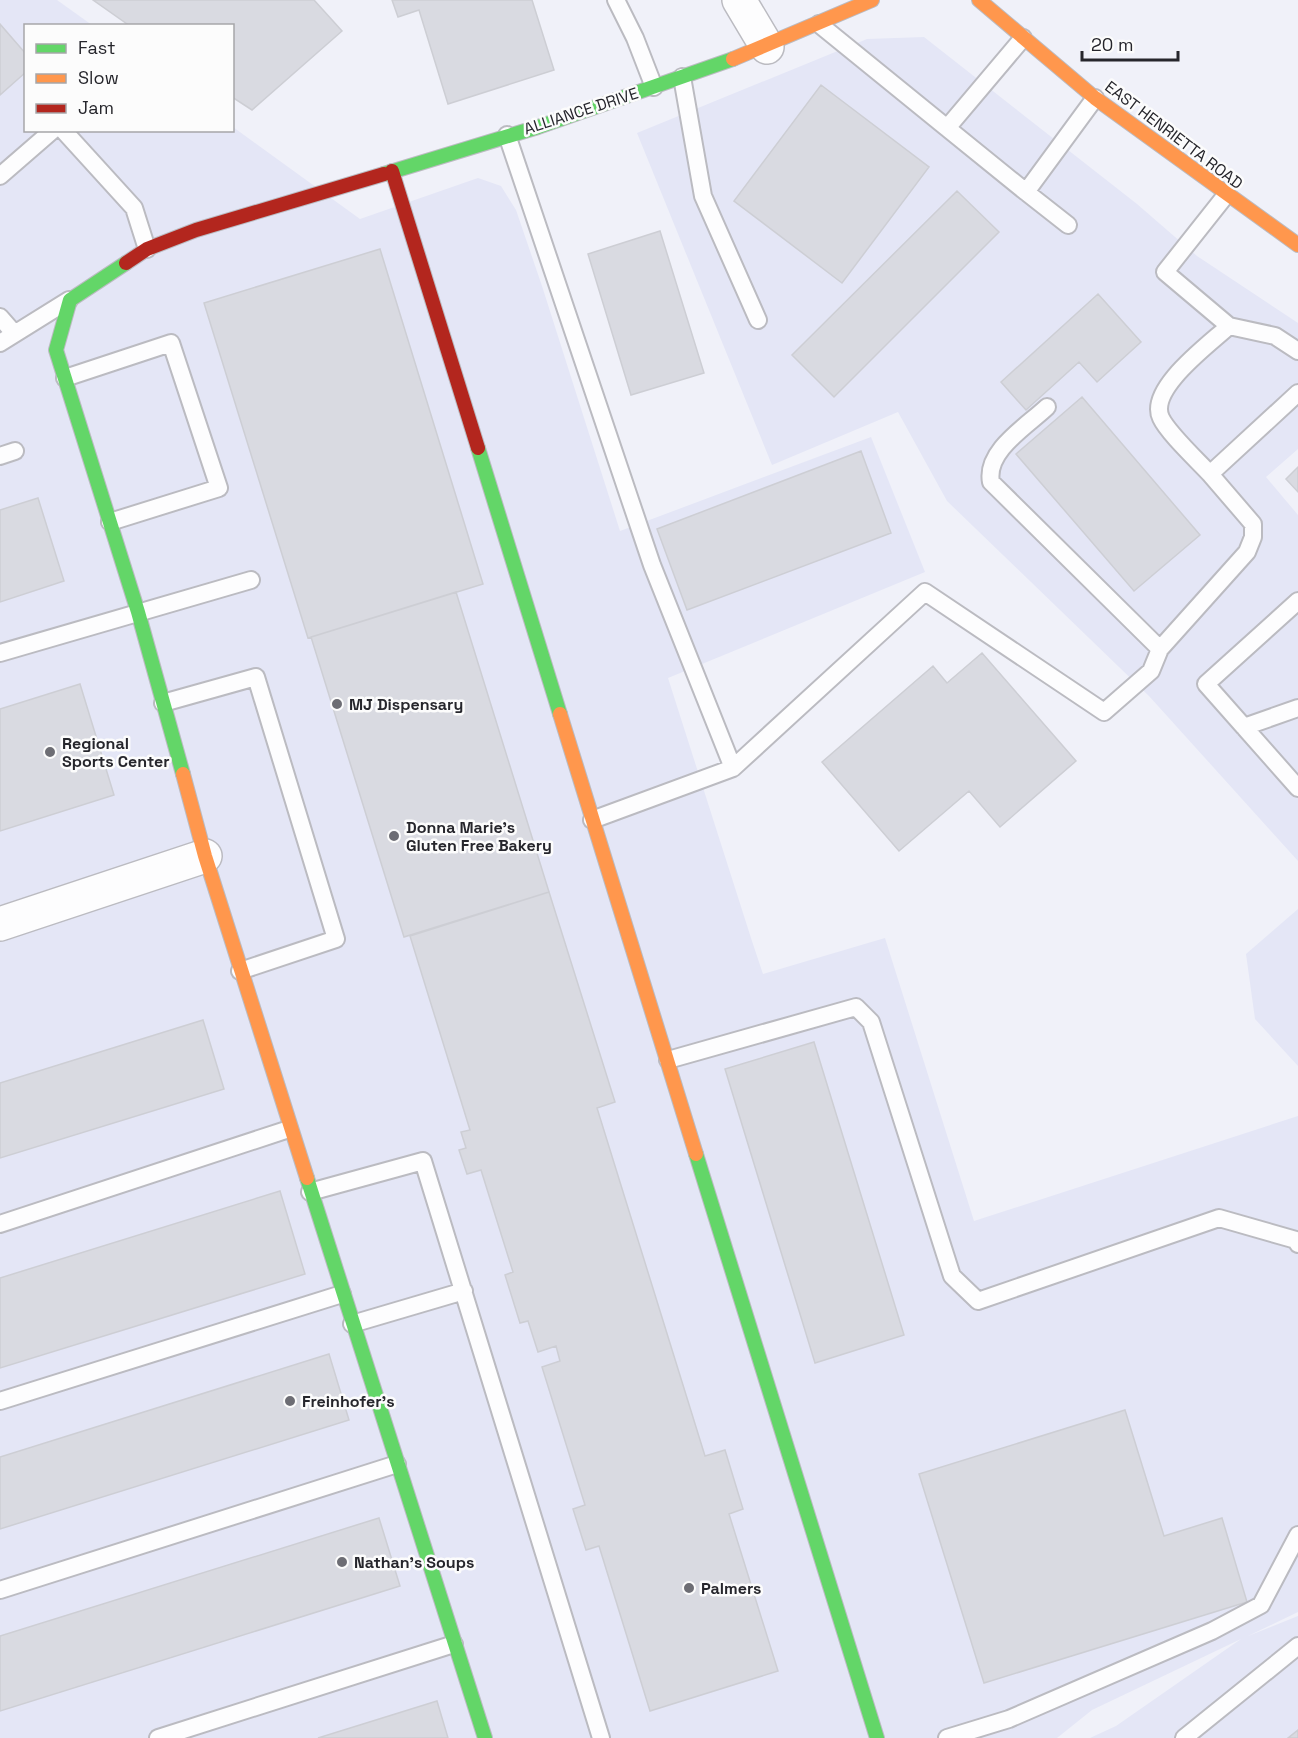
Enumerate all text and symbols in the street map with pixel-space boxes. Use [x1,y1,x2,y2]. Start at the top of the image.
legend [24,24,234,132]
scale bar [1082,24,1178,62]
text: 20 m [1091,33,1134,56]
text: Fast [78,36,115,59]
text: Slow [78,66,119,89]
street label: EAST HENRIETTA ROAD [1101,76,1247,194]
street label: ALLIANCE DRIVE [521,83,641,139]
text: Jam [78,96,114,119]
place label: MJ Dispensary [349,694,463,715]
marker: MJ Dispensary [330,697,344,711]
place label: Regional Sports Center [62,733,170,772]
marker: Regional Sports Center [43,745,57,759]
place label: Donna Marie's Gluten Free Bakery [406,817,552,856]
marker: Donna Marie's Gluten Free Bakery [387,829,401,843]
place label: Freinhofer's [302,1391,395,1412]
marker: Freinhofer's [283,1394,297,1408]
place label: Nathan's Soups [354,1552,474,1573]
marker: Nathan's Soups [335,1555,349,1569]
place label: Palmers [701,1578,761,1599]
marker: Palmers [682,1581,696,1595]

